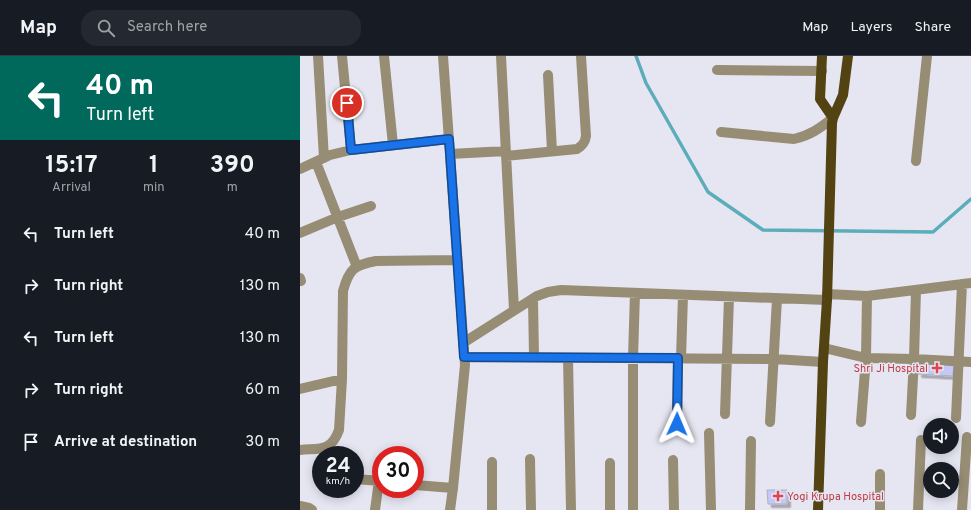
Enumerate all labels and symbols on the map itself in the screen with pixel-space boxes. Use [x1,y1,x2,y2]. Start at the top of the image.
pin [330,86,364,120]
place label: Shri Ji Hospital [853,362,928,376]
marker: Shri Ji Hospital [931,362,943,374]
position arrow [656,403,698,445]
speed limit sign: 30 [372,446,424,498]
marker: Yogi Krupa Hospital [772,490,784,502]
place label: Yogi Krupa Hospital [787,490,884,504]

